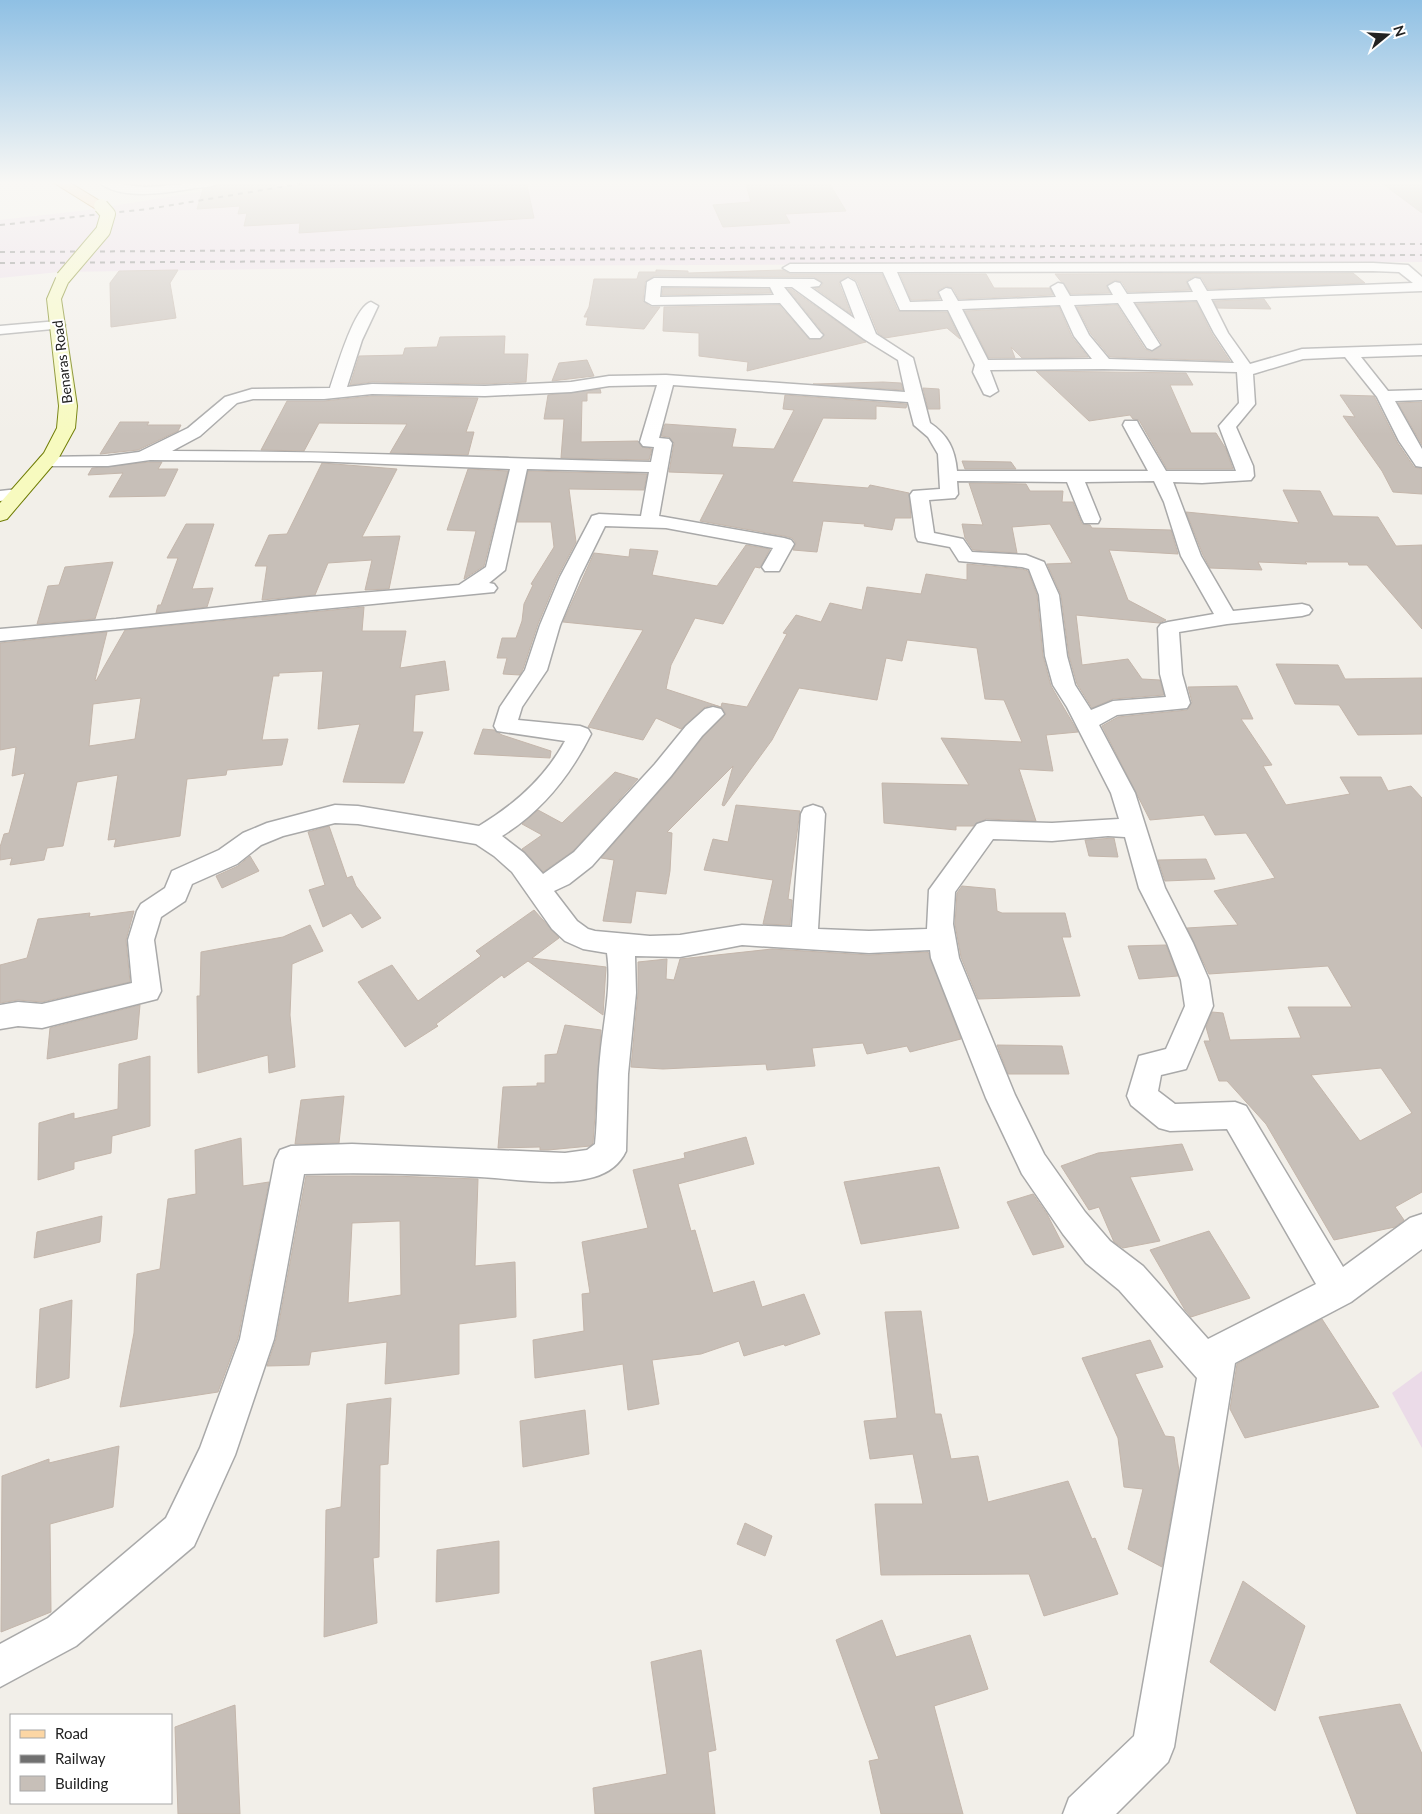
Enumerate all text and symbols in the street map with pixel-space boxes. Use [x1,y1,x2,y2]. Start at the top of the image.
north arrow [1362,10,1412,60]
text: N [1390,23,1410,39]
street label: Benaras Road [48,319,76,405]
legend [10,1714,172,1804]
text: Road [55,1724,88,1742]
text: Railway [55,1749,106,1767]
text: Building [55,1774,108,1792]

